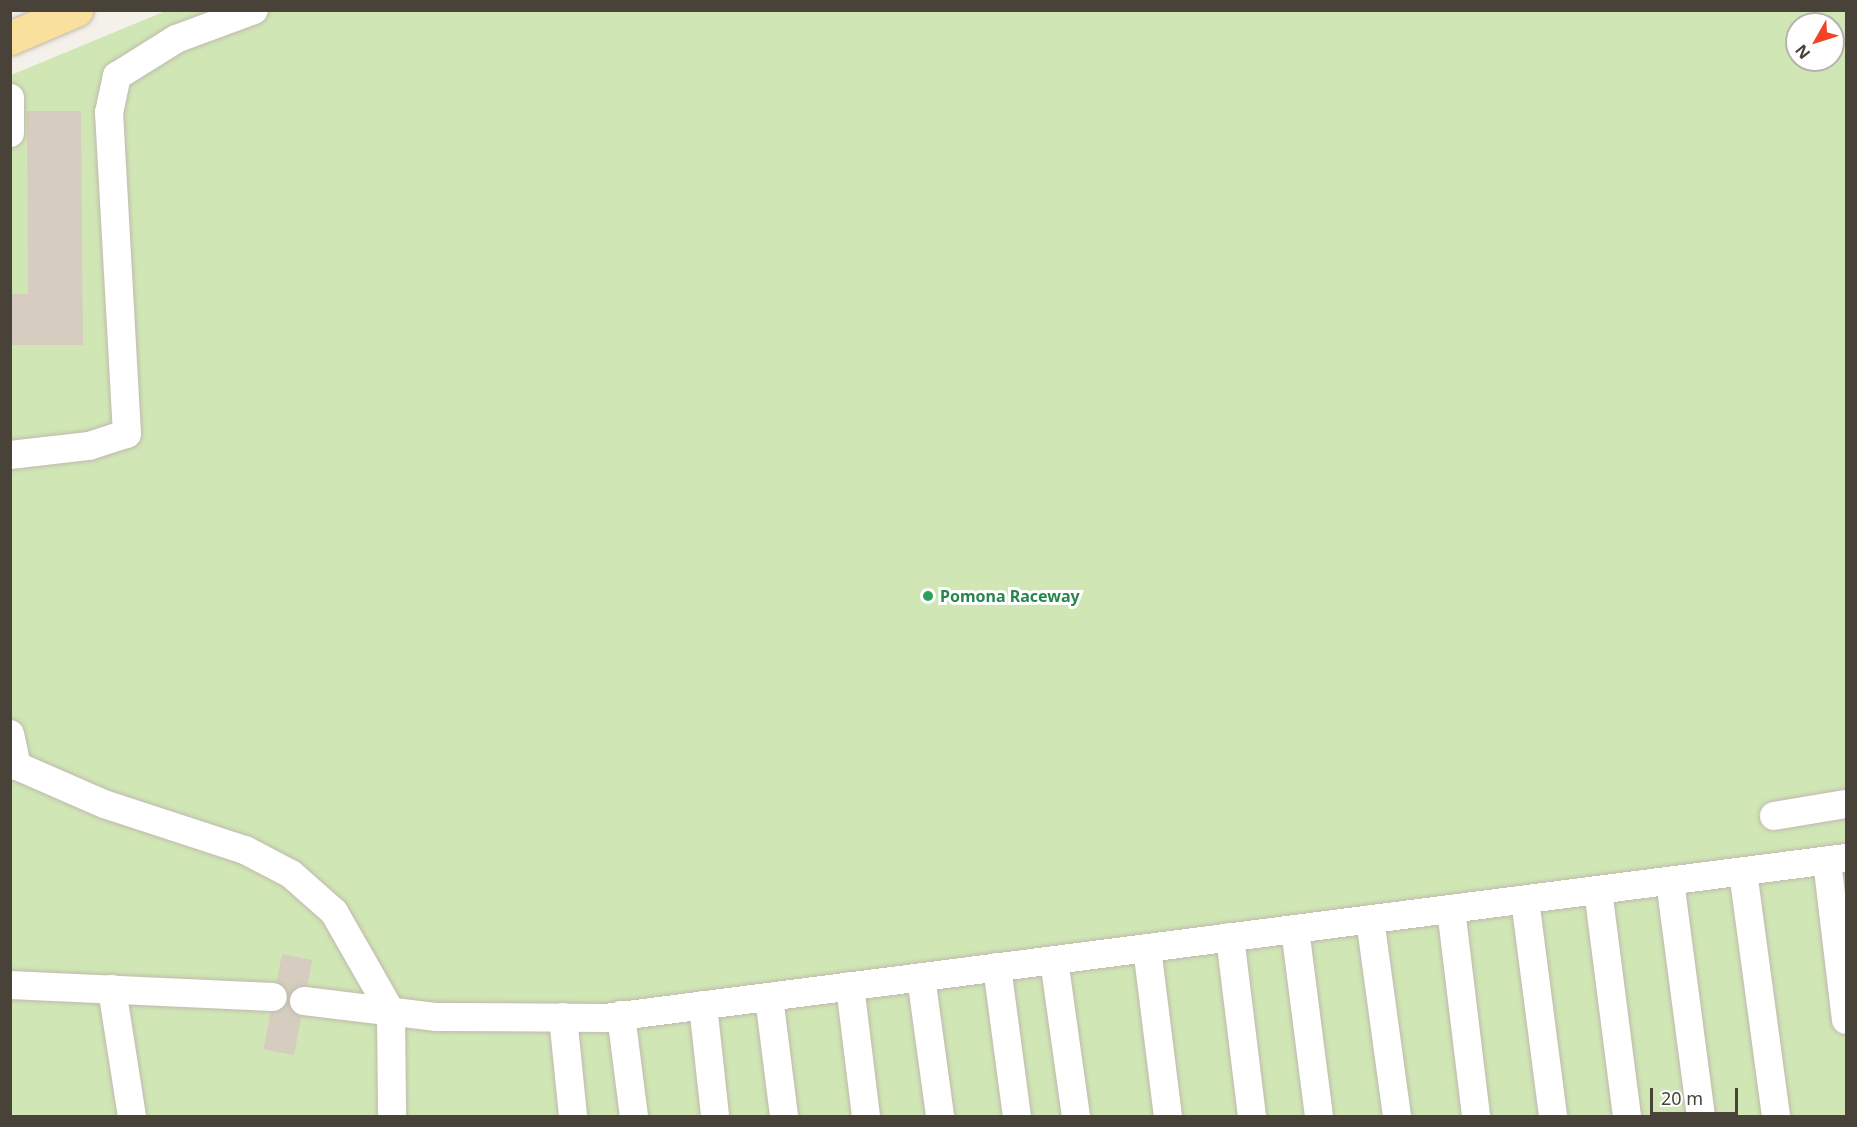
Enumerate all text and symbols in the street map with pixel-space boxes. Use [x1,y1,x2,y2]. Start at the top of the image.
north arrow [1785,12,1845,72]
text: N [1790,40,1815,64]
place label: Pomona Raceway [940,586,1080,606]
marker: Pomona Raceway [921,589,935,603]
scale bar [1653,1076,1742,1114]
text: 20 m [1661,1086,1703,1110]

